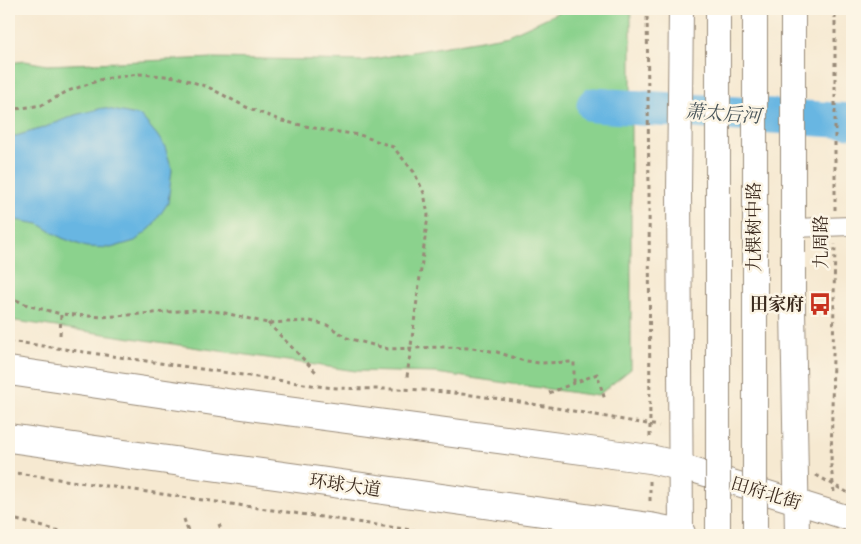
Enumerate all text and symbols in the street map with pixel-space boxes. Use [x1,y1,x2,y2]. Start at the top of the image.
water label: 萧太后河 [684,99,765,128]
street label: 九棵树中路 [743,182,765,272]
street label: 九周路 [810,215,832,269]
bus stop icon: 田家府 [807,291,833,317]
place label: 田家府 [750,293,804,315]
street label: 环球大道 [308,469,382,501]
street label: 田府北街 [728,472,804,514]

